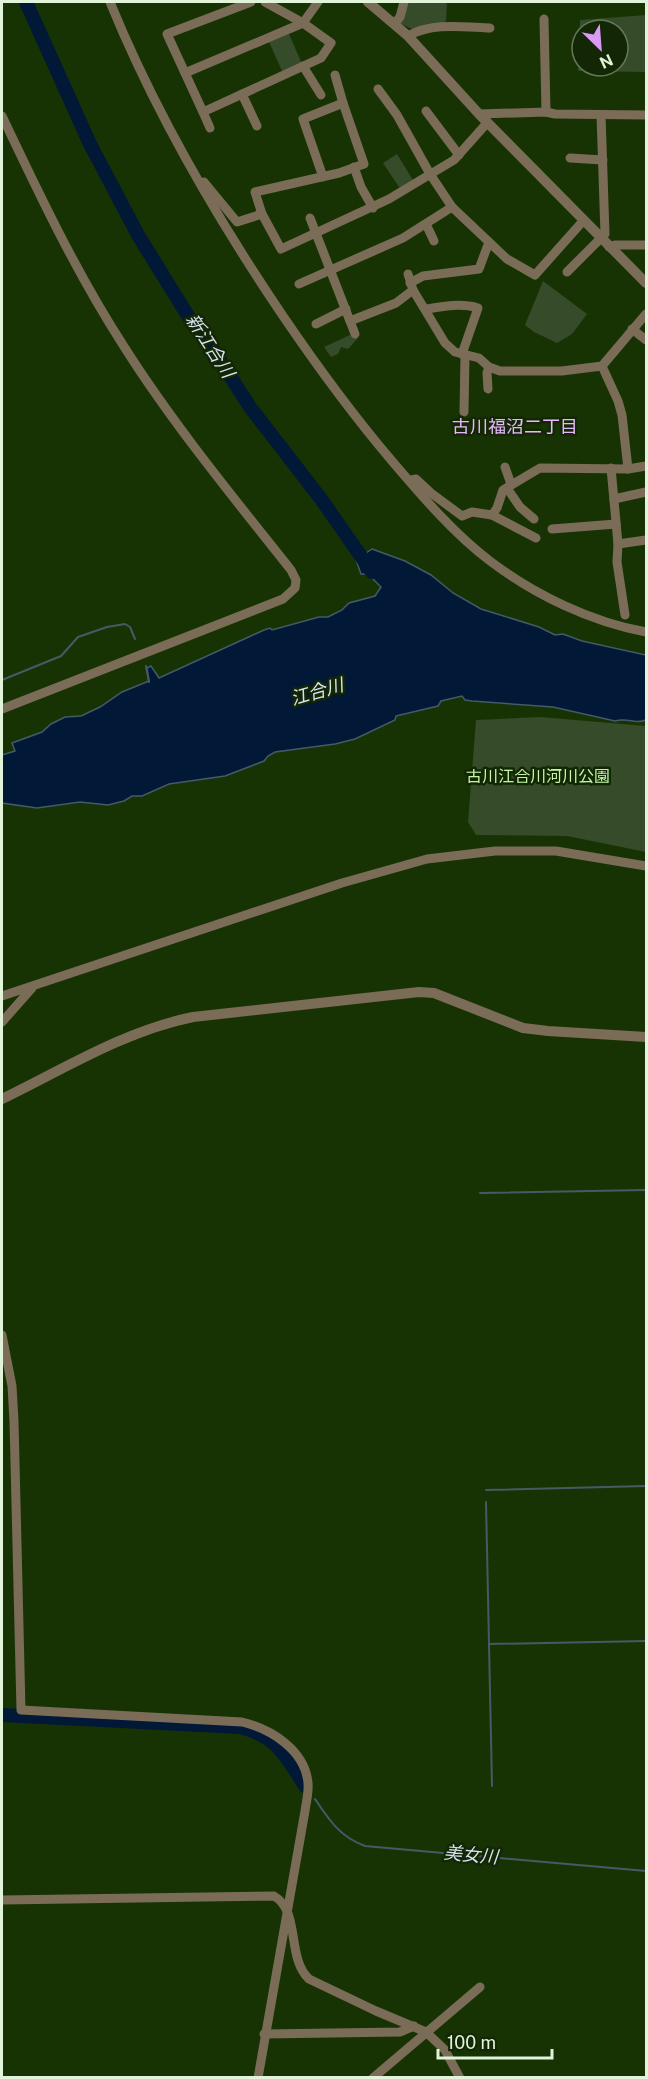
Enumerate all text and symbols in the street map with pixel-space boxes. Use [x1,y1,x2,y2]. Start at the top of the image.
north arrow [570,18,630,78]
text: N [596,50,616,72]
water label: 新江合川 [182,310,240,383]
district label: 古川福沼二丁目 [452,416,578,437]
water label: 江合川 [288,673,348,709]
park label: 古川江合川河川公園 [466,767,610,786]
water label: 美女川 [443,1842,501,1867]
scale bar [438,2022,552,2060]
text: 100 m [447,2032,496,2053]

